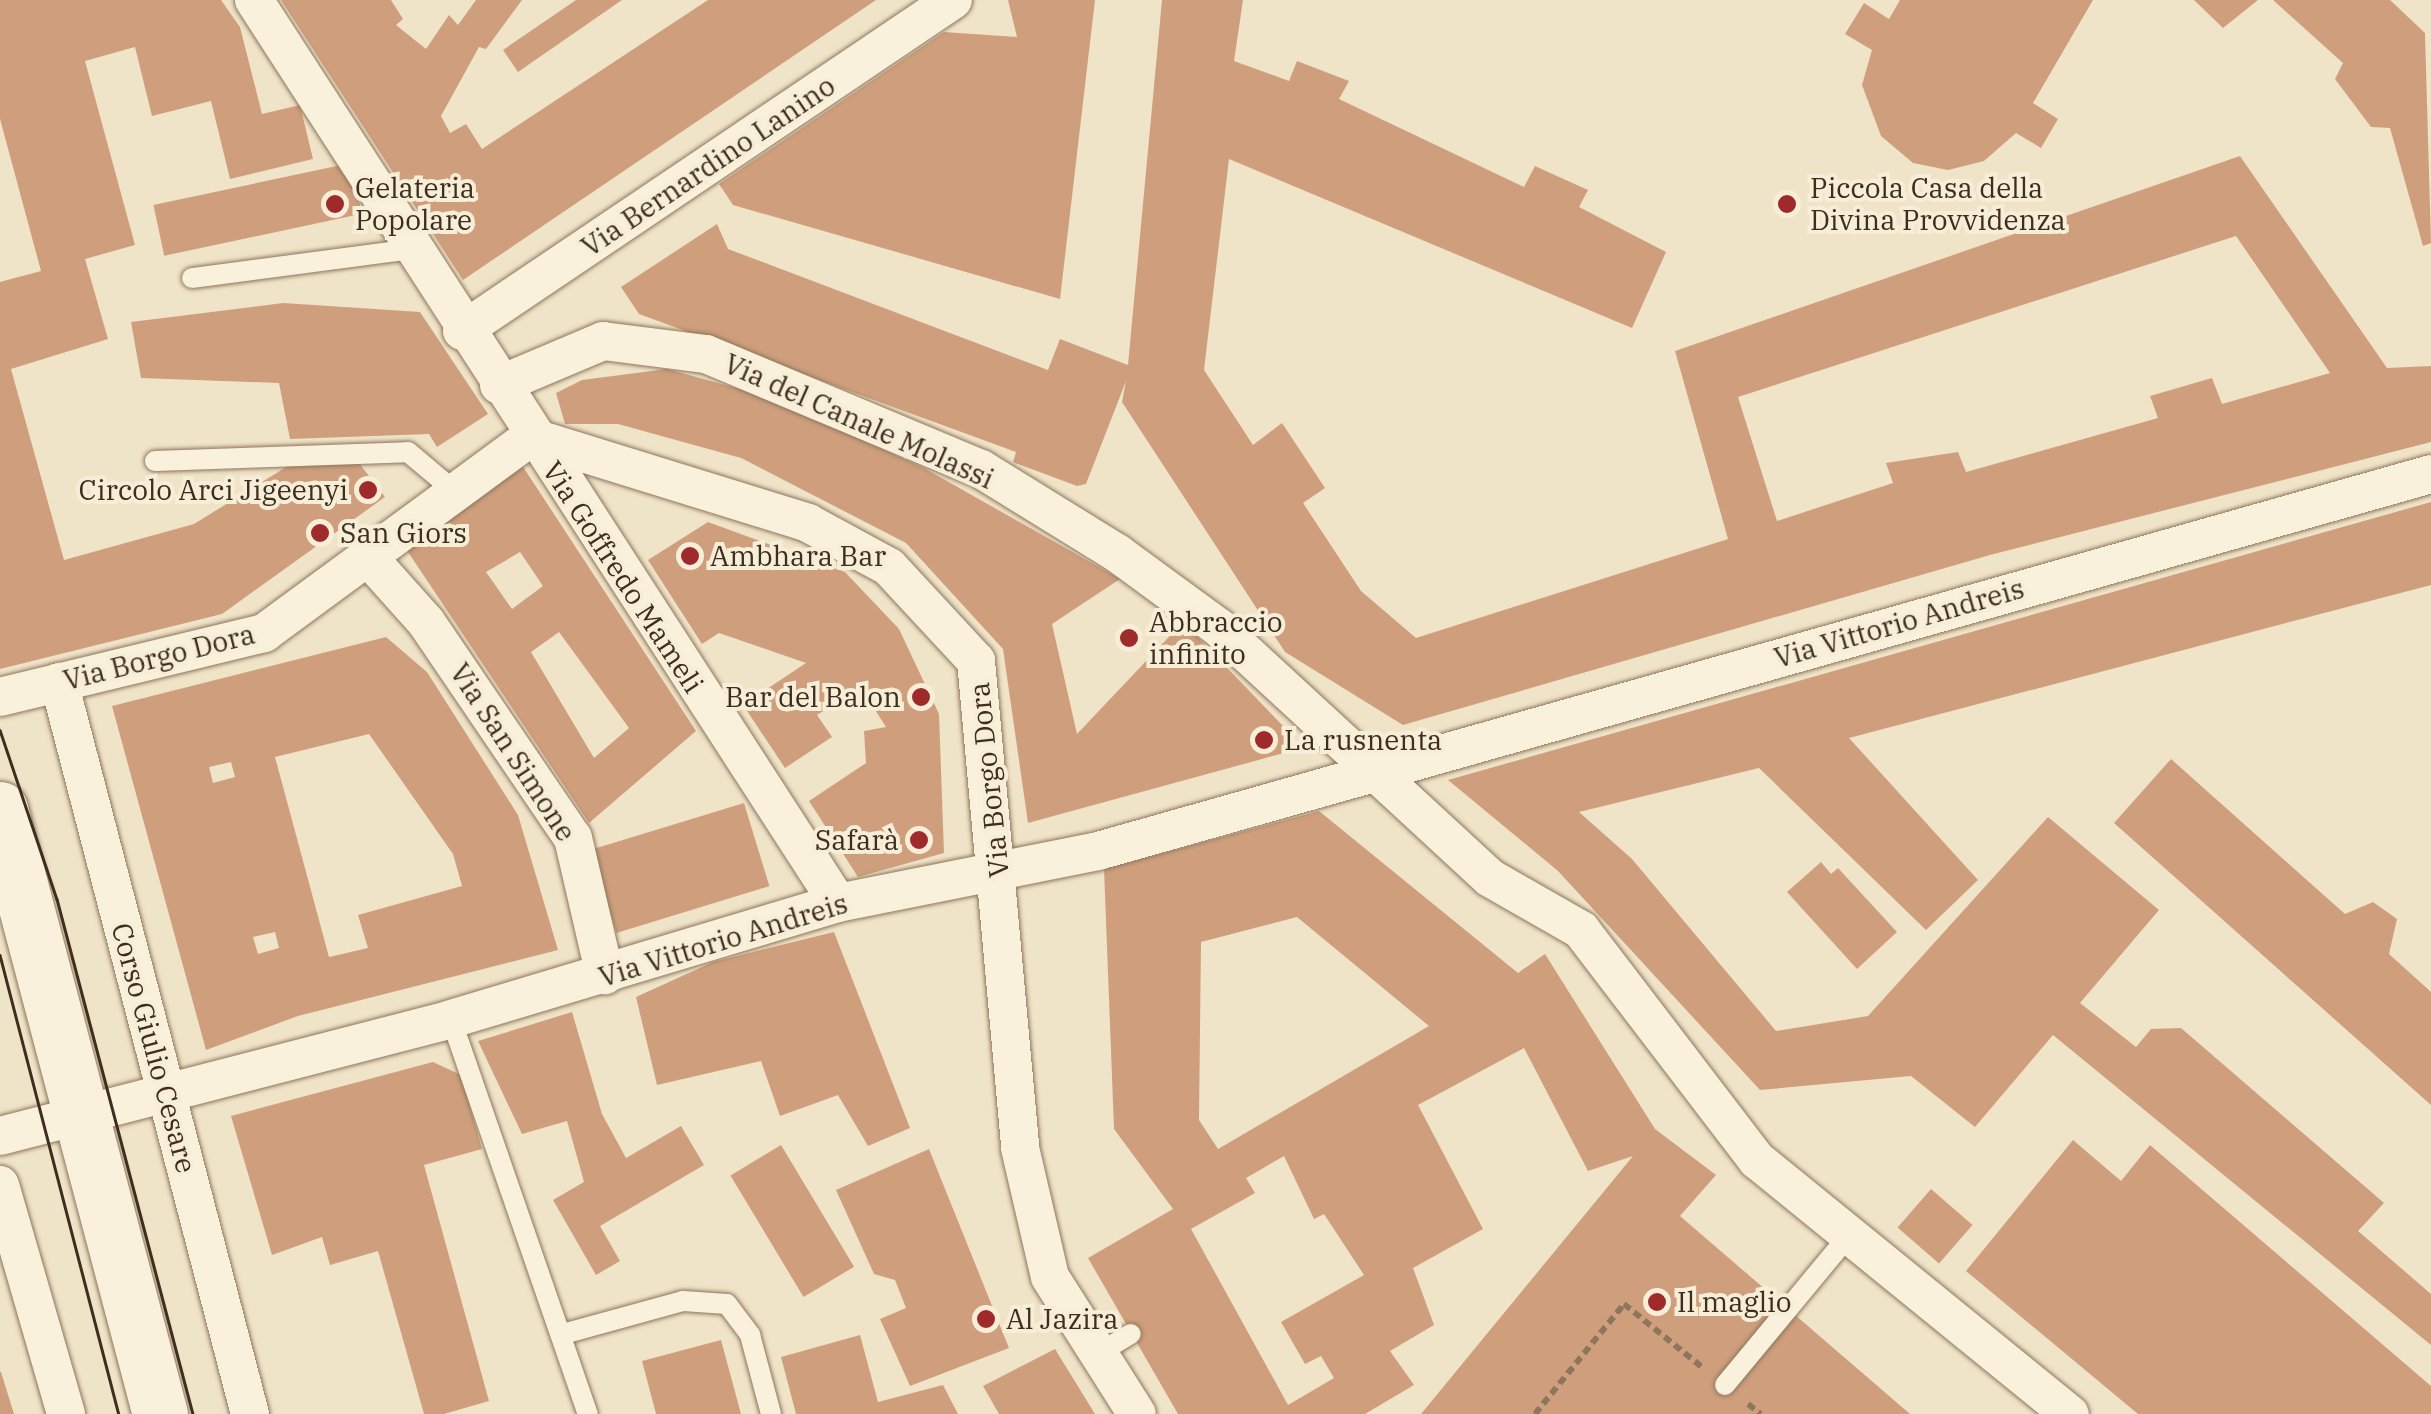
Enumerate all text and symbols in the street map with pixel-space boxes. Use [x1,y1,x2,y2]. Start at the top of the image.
street label: Via Bernardino Lanino [575,69,841,263]
place label: Gelateria Popolare [355,171,475,237]
place label: Piccola Casa della Divina Provvidenza [1810,171,2066,237]
marker: Piccola Casa della Divina Provvidenza [1774,191,1800,217]
marker: Gelateria Popolare [324,193,346,215]
street label: Via del Canale Molassi [719,346,999,496]
street label: Via Goffredo Mameli [536,455,710,699]
place label: Circolo Arci Jigeenyi [79,473,348,507]
marker: Circolo Arci Jigeenyi [357,479,379,501]
place label: San Giors [340,516,467,550]
marker: San Giors [309,522,331,544]
place label: Ambhara Bar [710,539,886,573]
marker: Ambhara Bar [679,545,701,567]
street label: Via Vittorio Andreis [1770,571,2028,675]
place label: Abbraccio infinito [1149,605,1283,671]
street label: Via Borgo Dora [60,617,258,697]
marker: Abbraccio infinito [1118,627,1140,649]
street label: Via San Simone [443,657,583,847]
place label: Bar del Balon [725,680,901,714]
street label: Via Borgo Dora [962,681,1016,879]
marker: Bar del Balon [910,686,932,708]
place label: La rusnenta [1284,723,1442,757]
marker: La rusnenta [1253,729,1275,751]
place label: Safarà [815,823,899,857]
marker: Safarà [908,829,930,851]
street label: Via Vittorio Andreis [595,886,851,994]
street label: Corso Giulio Cesare [104,919,204,1177]
place label: Il maglio [1677,1285,1792,1319]
marker: Il maglio [1646,1291,1668,1313]
place label: Al Jazira [1006,1302,1119,1336]
marker: Al Jazira [975,1308,997,1330]

